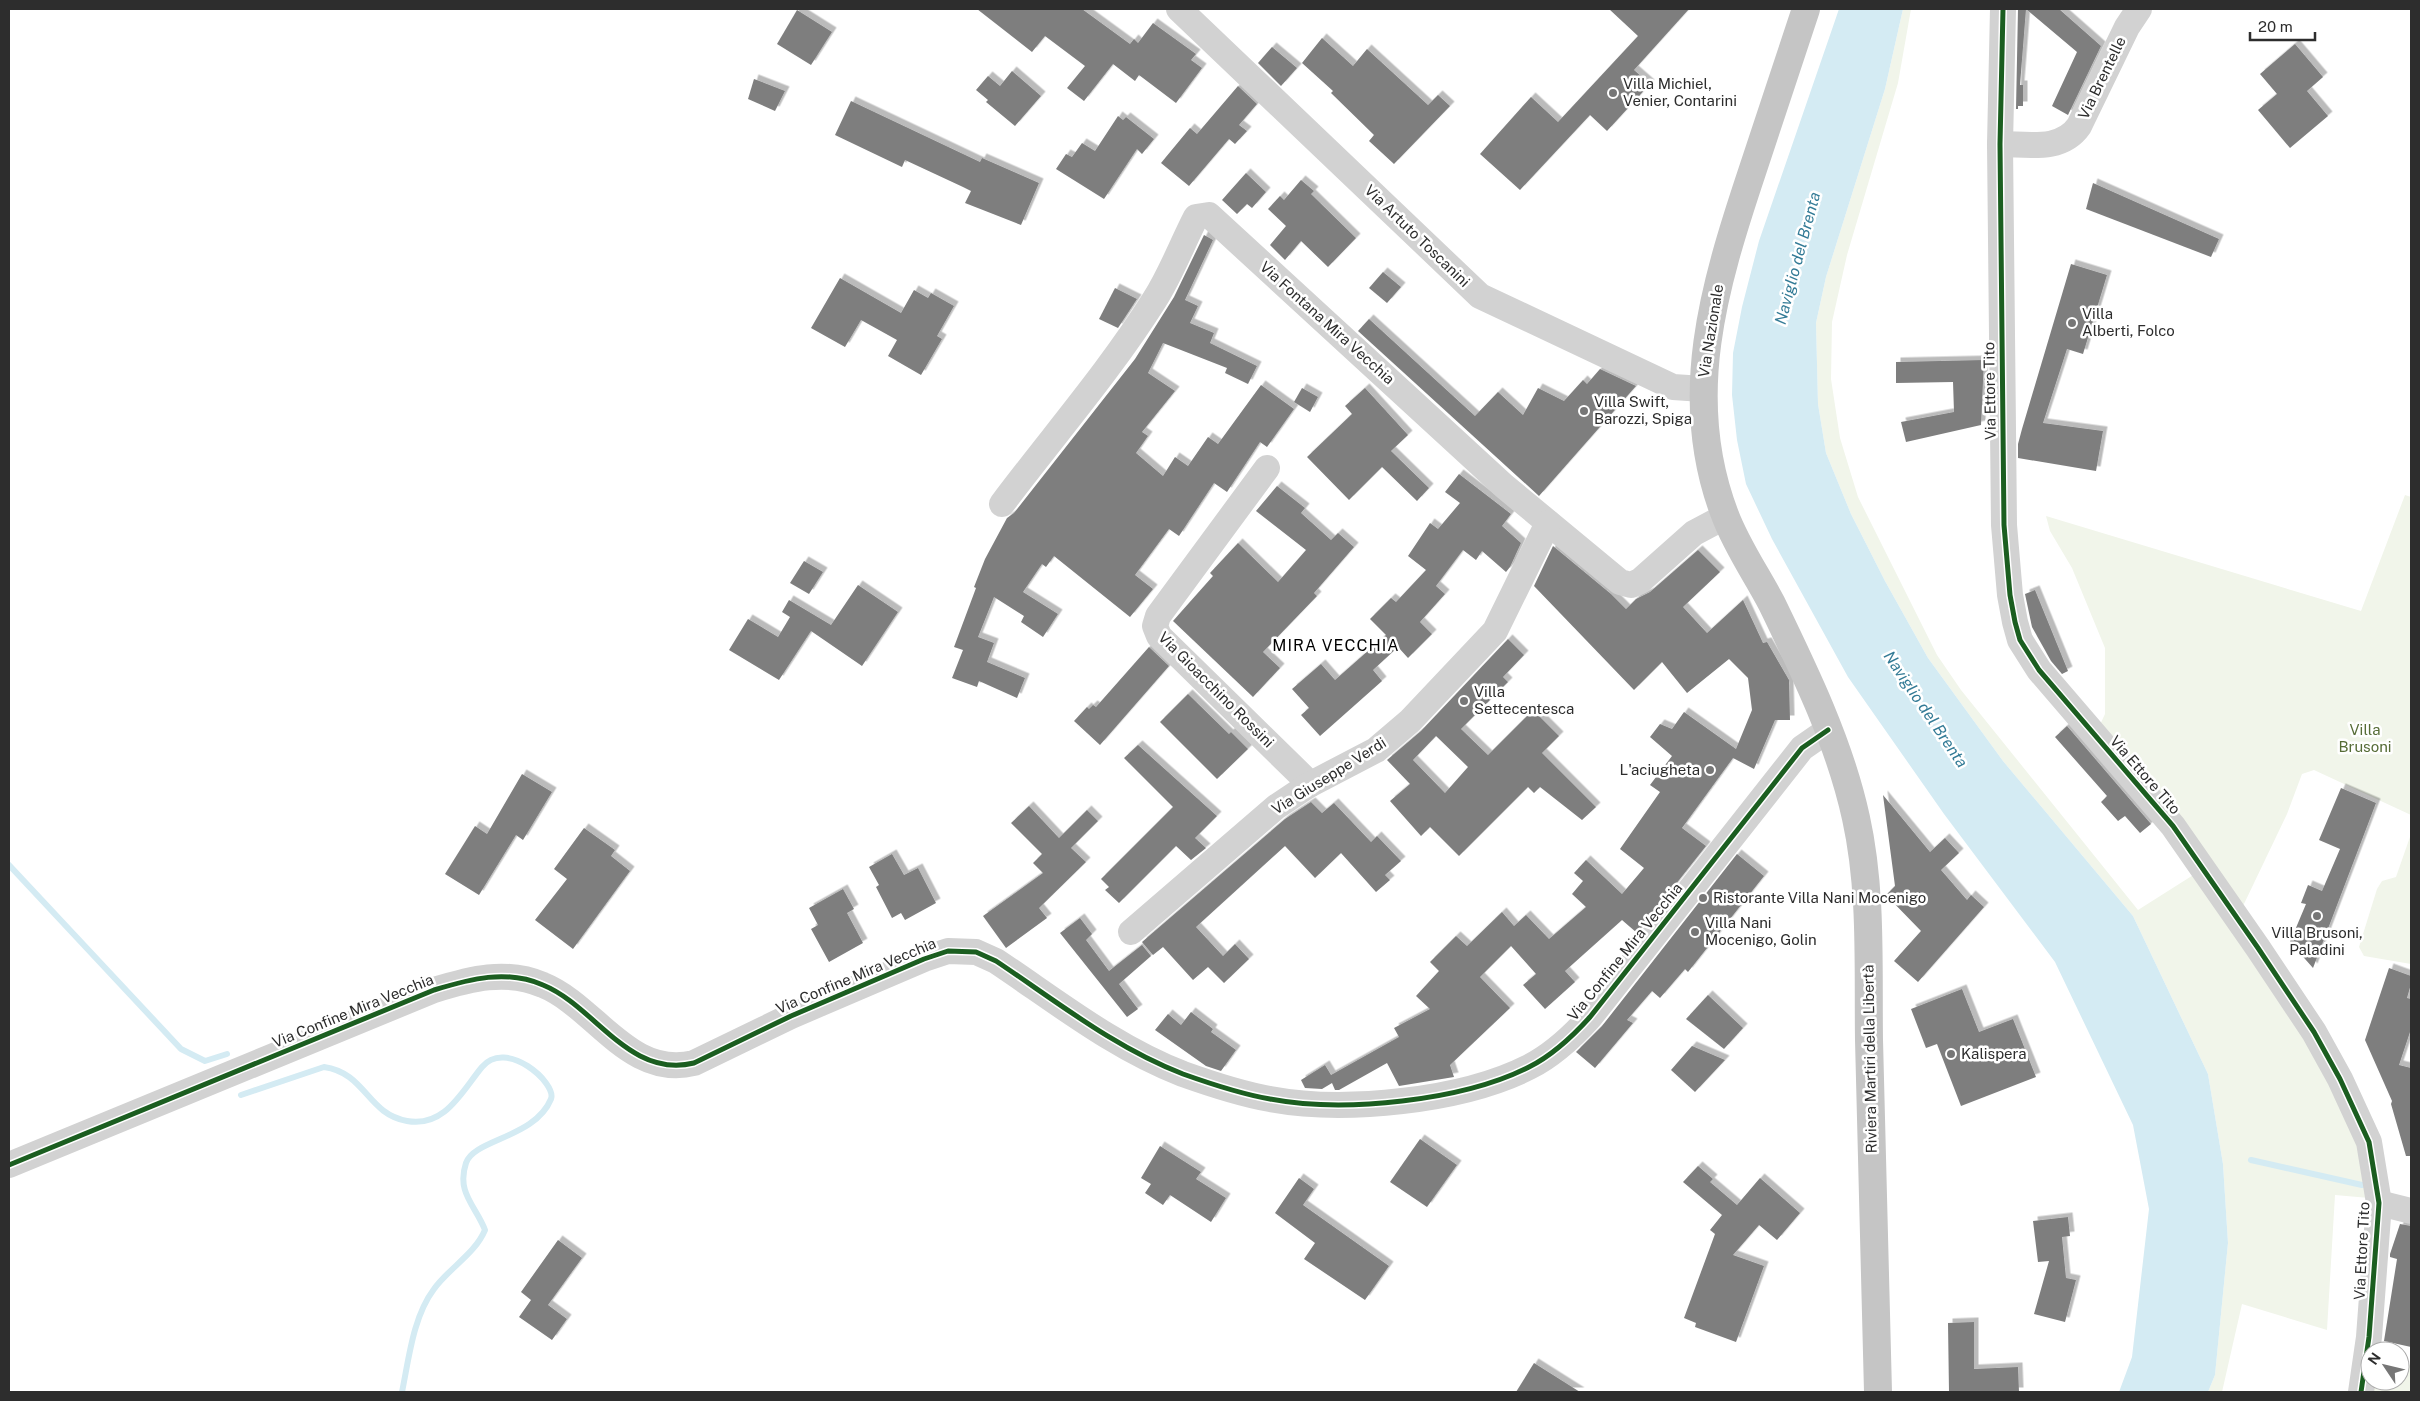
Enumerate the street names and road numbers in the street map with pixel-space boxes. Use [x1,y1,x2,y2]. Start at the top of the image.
street label: Via Brentelle [2074,34,2129,122]
street label: Via Artuto Toscanini [1361,181,1473,290]
street label: Via Fontana Mira Vecchia [1257,258,1398,387]
street label: Via Nazionale [1695,283,1726,379]
street label: Via Ettore Tito [1980,342,1999,440]
street label: Via Gioacchino Rossini [1155,628,1278,751]
street label: Via Ettore Tito [2107,732,2184,817]
street label: Via Giuseppe Verdi [1269,734,1389,818]
street label: Via Confine Mira Vecchia [1564,879,1685,1024]
street label: Via Confine Mira Vecchia [773,934,938,1017]
street label: Riviera Martiri della Libertà [1859,965,1880,1154]
street label: Via Confine Mira Vecchia [270,970,436,1051]
street label: Via Ettore Tito [2350,1201,2373,1301]

